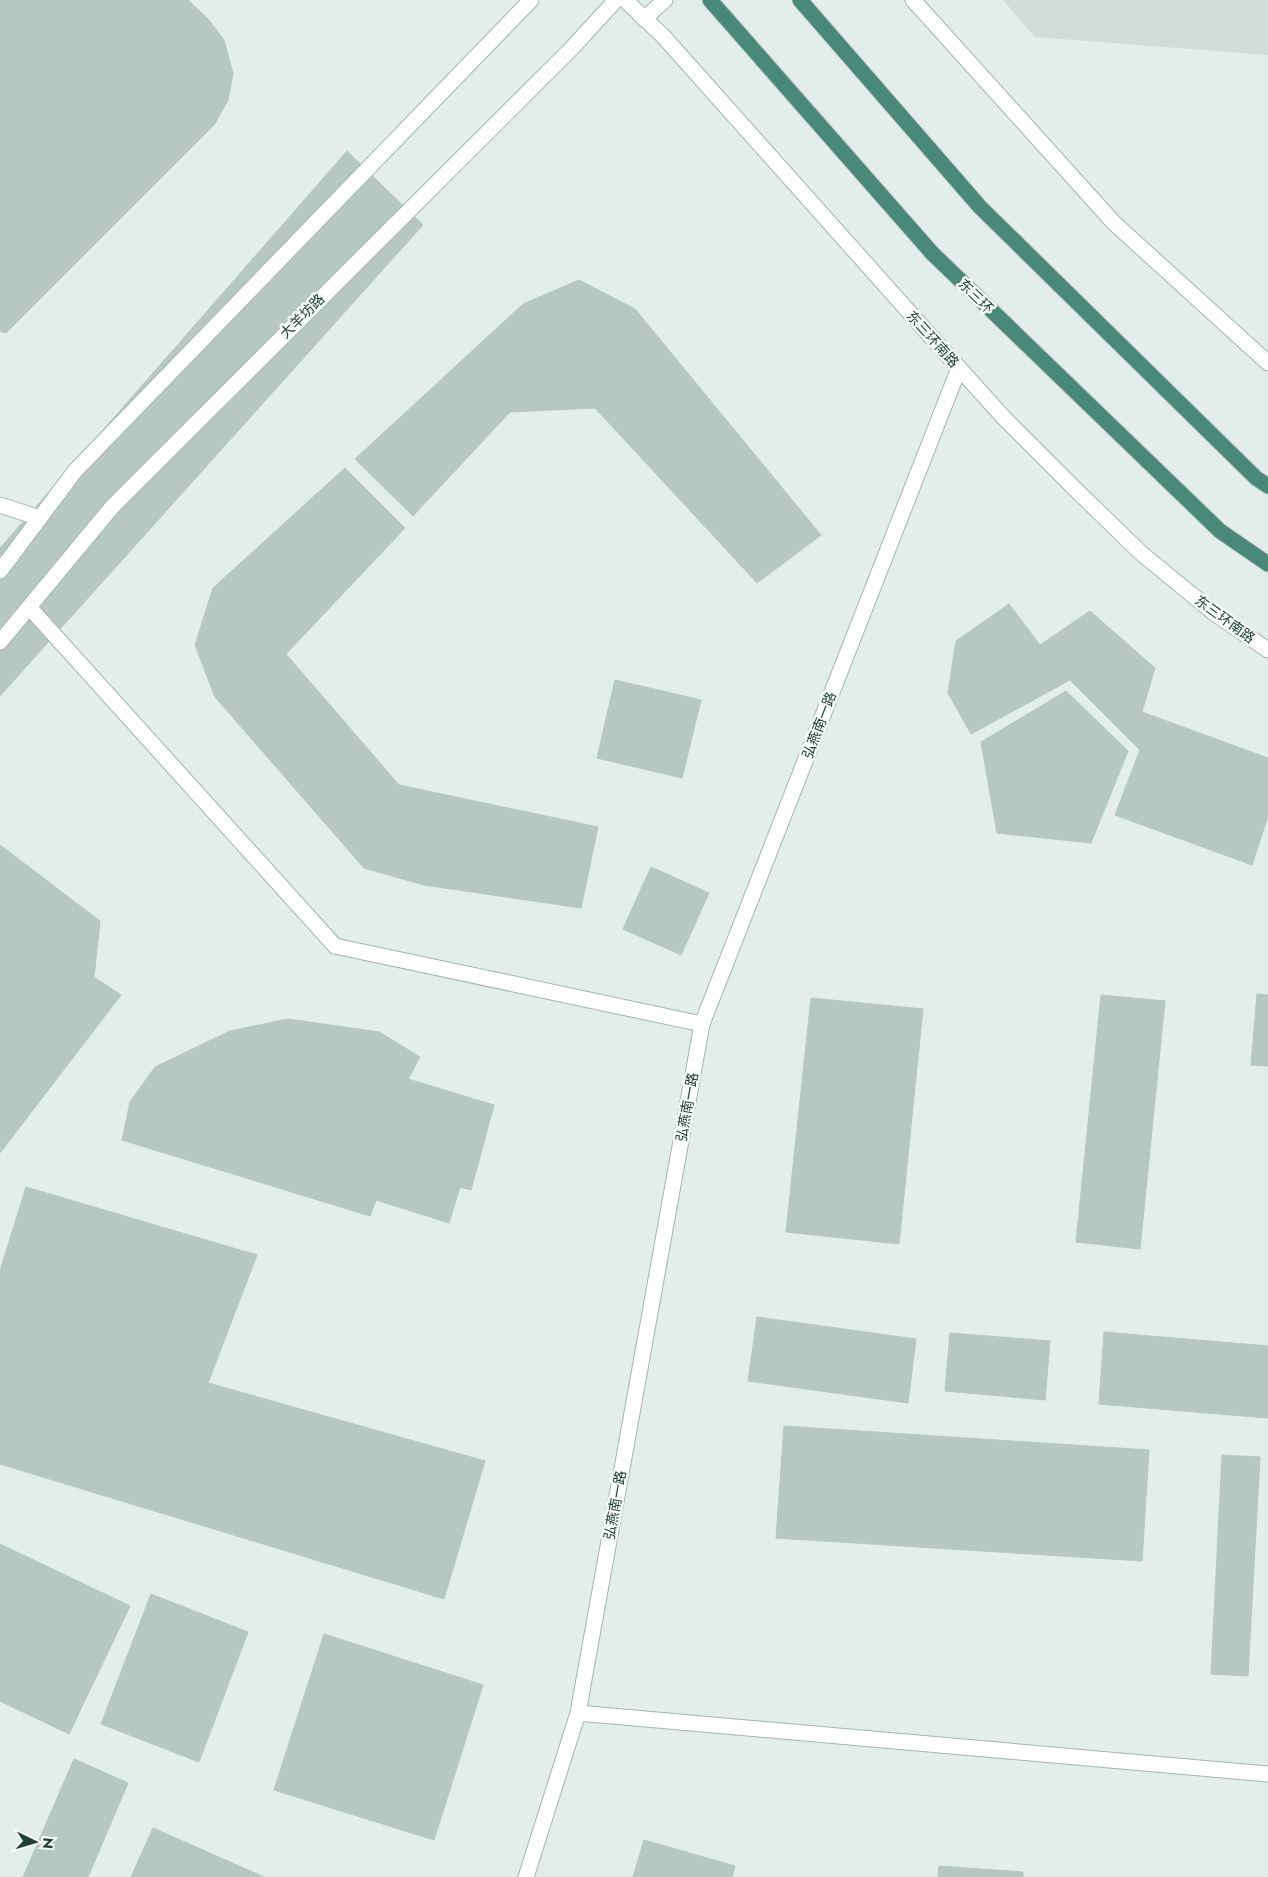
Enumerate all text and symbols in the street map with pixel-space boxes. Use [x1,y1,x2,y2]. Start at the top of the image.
street label: 东三环 [954,274,998,318]
street label: 大羊坊路 [275,289,329,343]
street label: 东三环南路 [902,306,964,372]
street label: 东三环南路 [1191,590,1259,648]
street label: 弘燕南一路 [797,689,841,761]
street label: 弘燕南一路 [671,1071,703,1143]
street label: 弘燕南一路 [599,1469,631,1541]
north arrow [10,1817,60,1867]
text: N [38,1837,58,1850]

